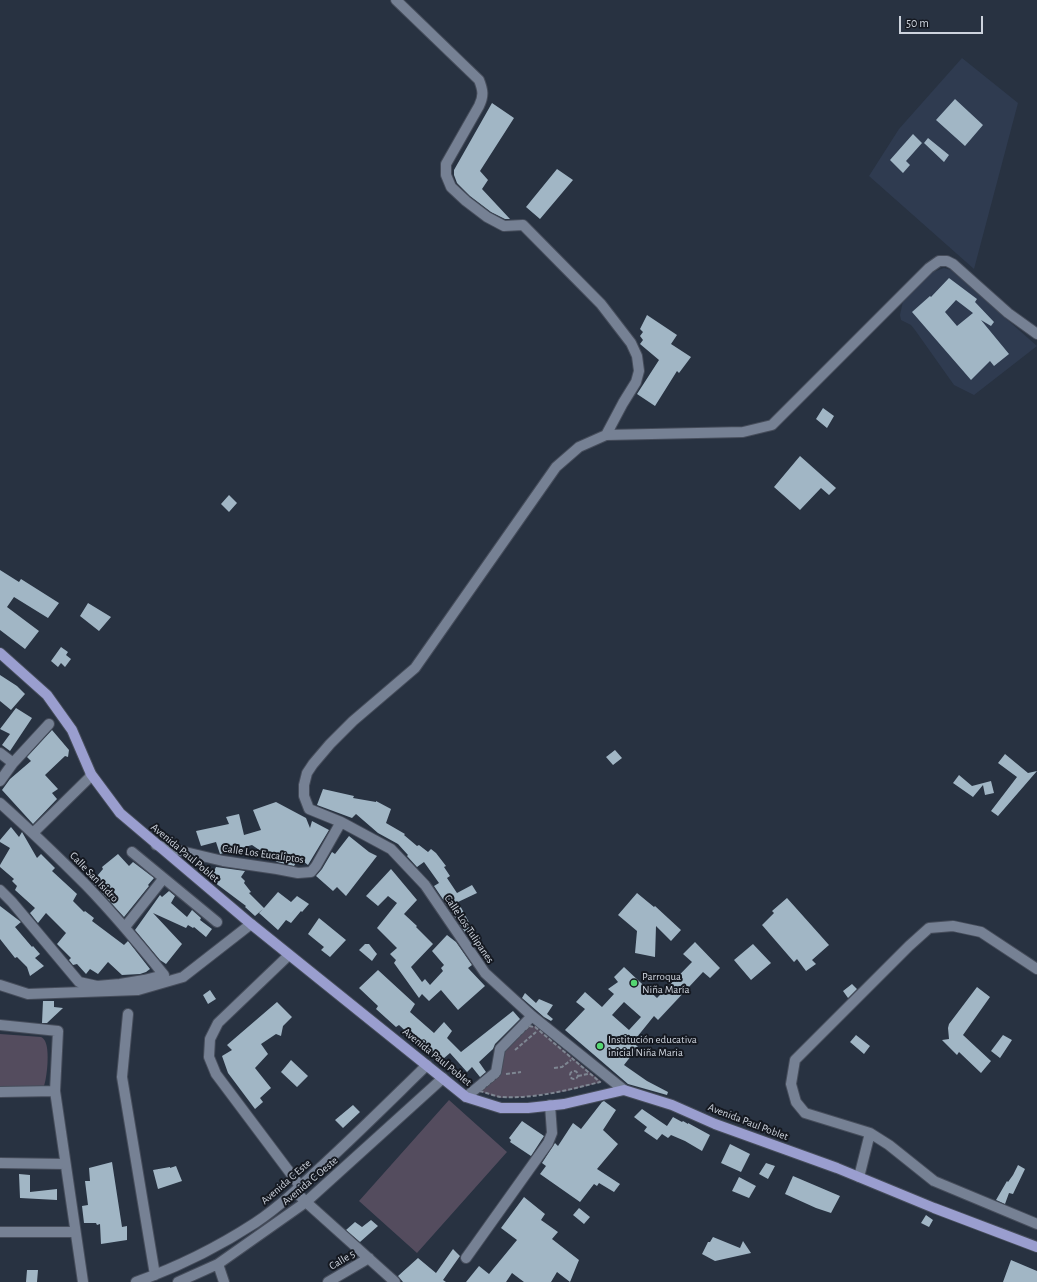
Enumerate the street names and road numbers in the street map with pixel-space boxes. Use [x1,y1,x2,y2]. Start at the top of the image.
street label: Avenida Paul Poblet [148,821,222,885]
street label: Calle Los Eucaliptos [221,842,305,866]
street label: Calle San Isidro [67,849,121,905]
street label: Calle Los Tulipanes [441,892,497,966]
street label: Avenida Paul Poblet [400,1025,474,1089]
street label: Avenida Paul Poblet [706,1101,790,1143]
street label: Avenida C Oeste [279,1154,341,1208]
street label: Avenida C Este [258,1157,314,1207]
street label: Calle 5 [327,1247,357,1273]

